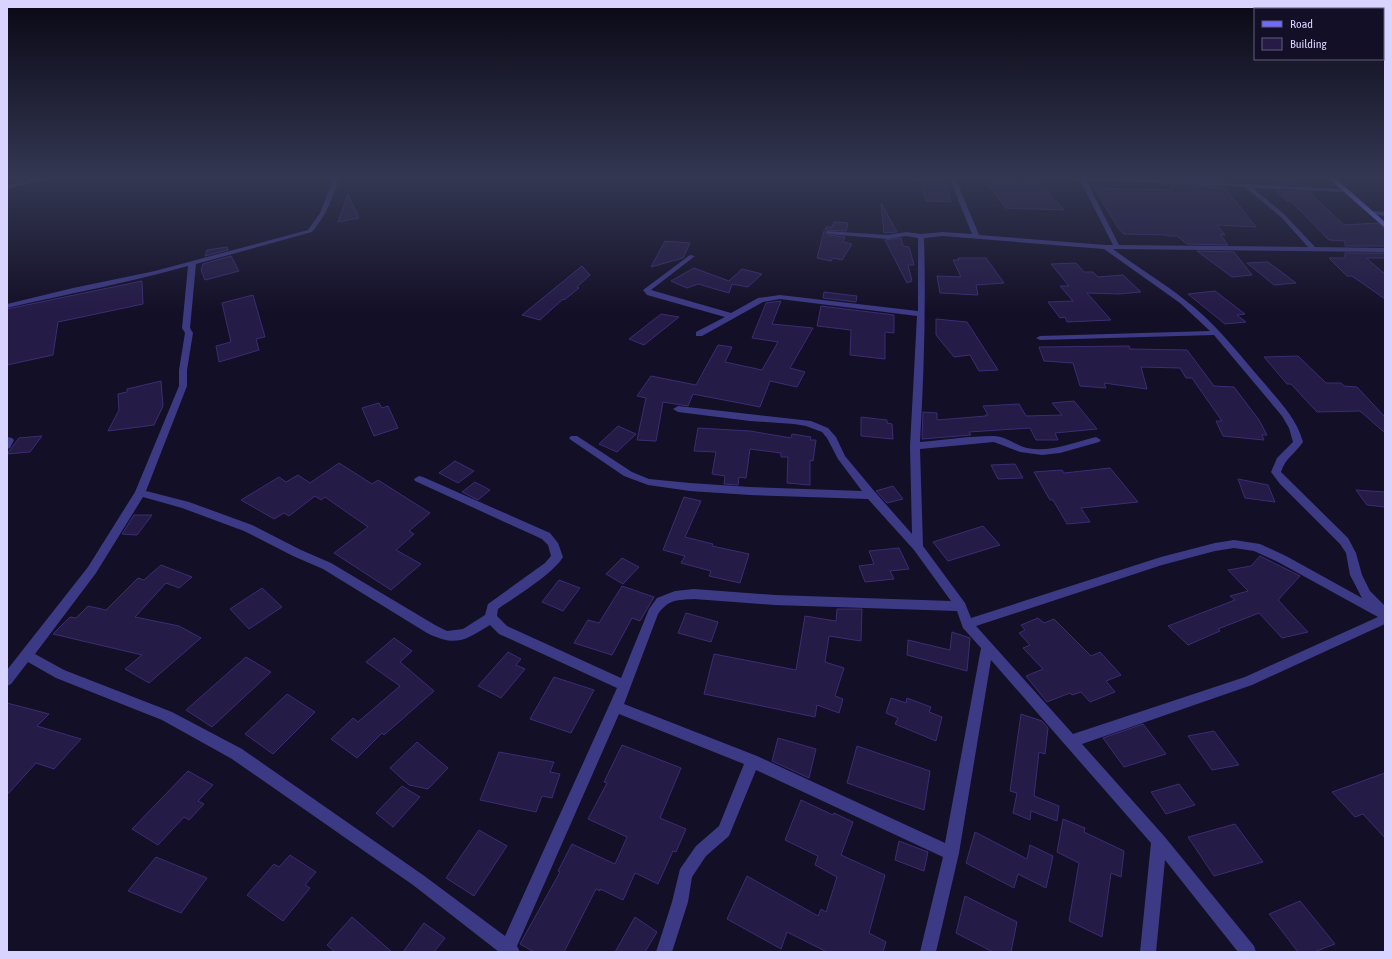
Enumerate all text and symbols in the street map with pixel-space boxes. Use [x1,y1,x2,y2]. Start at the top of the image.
legend [1254,8,1384,60]
text: Road [1290,17,1313,31]
text: Building [1290,37,1328,51]

